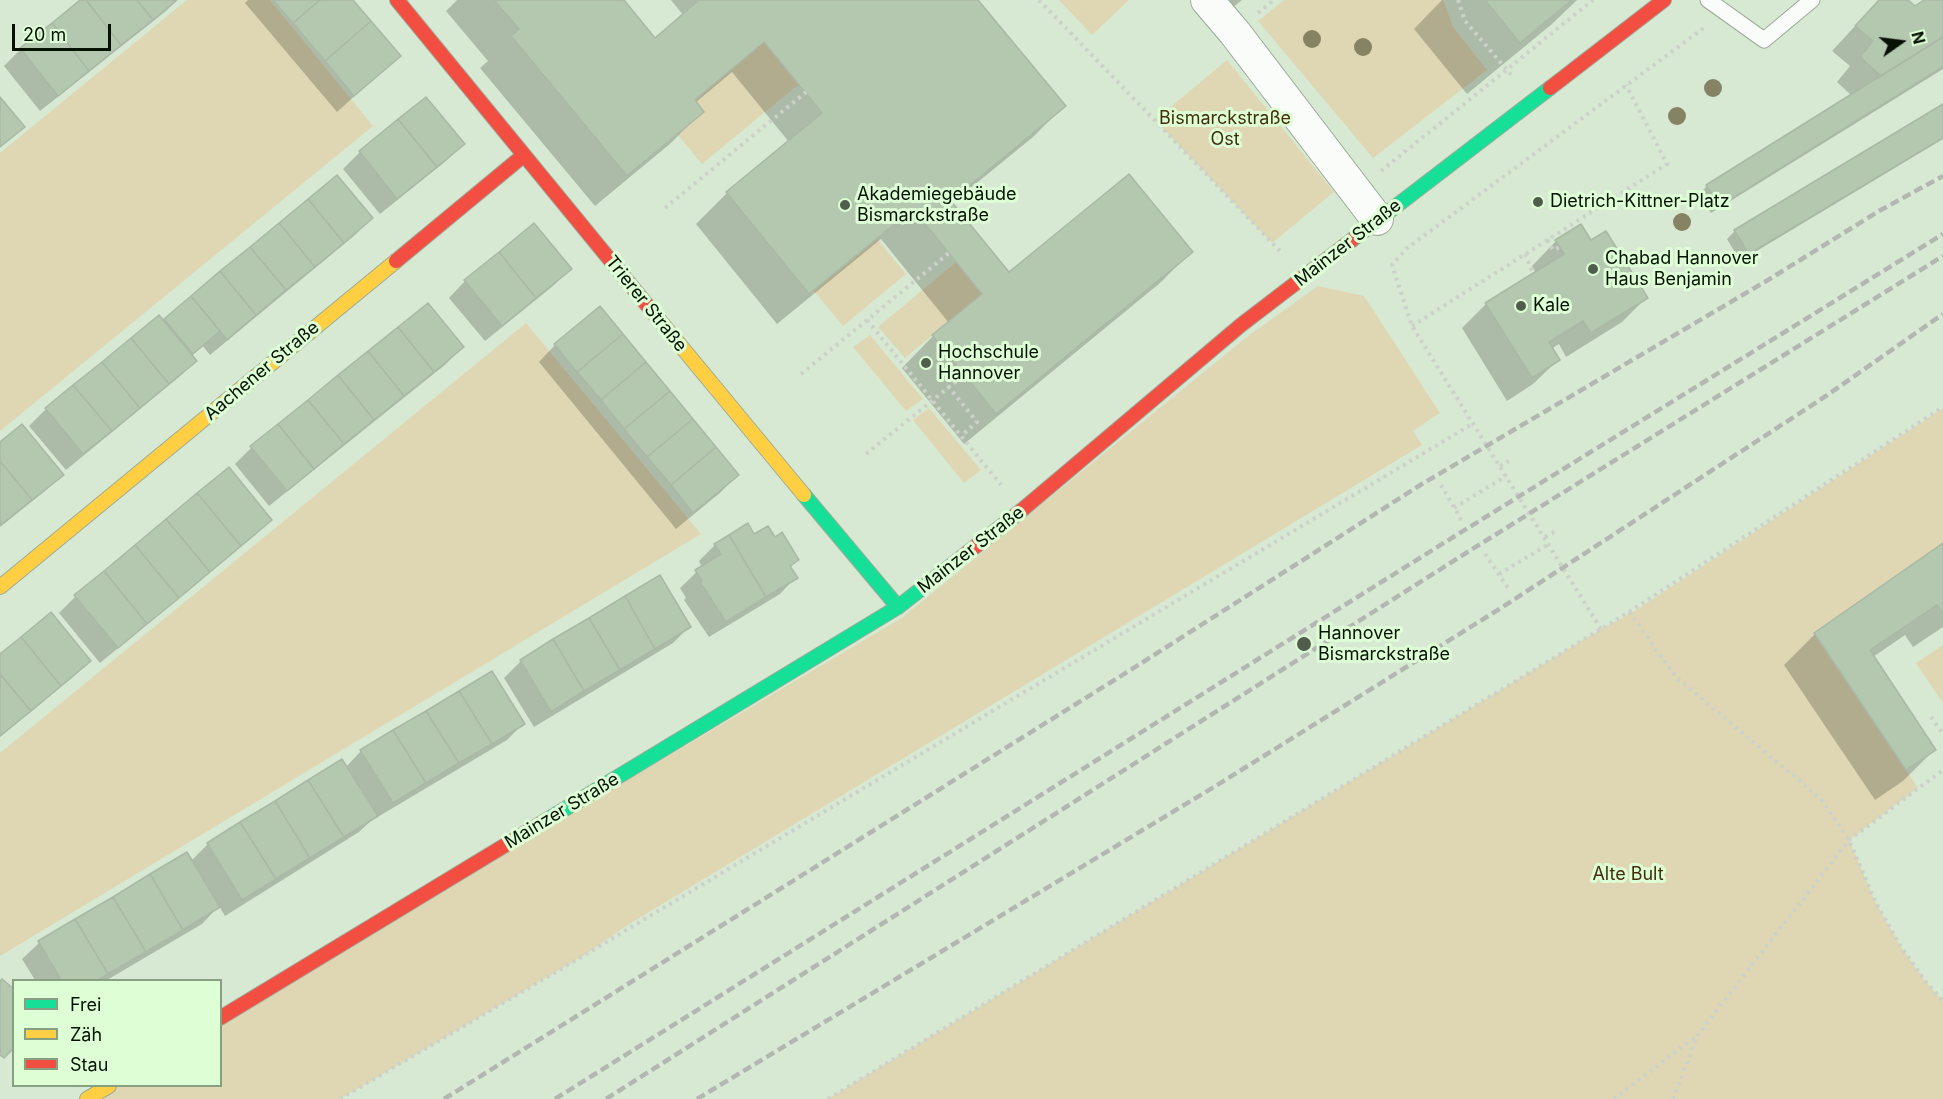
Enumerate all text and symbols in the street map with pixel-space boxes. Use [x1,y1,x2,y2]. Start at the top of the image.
scale bar [15,12,114,50]
north arrow [1871,12,1931,72]
text: 20 m [23,24,66,45]
text: N [1907,29,1930,46]
park label: Bismarckstraße Ost [1159,108,1291,150]
place label: Akademiegebäude Bismarckstraße [857,184,1017,226]
place label: Dietrich-Kittner-Platz [1550,191,1730,213]
street label: Mainzer Straße [1290,195,1406,291]
marker: Dietrich-Kittner-Platz [1531,195,1545,209]
marker: Akademiegebäude Bismarckstraße [838,198,852,212]
place label: Chabad Hannover Haus Benjamin [1605,248,1759,290]
street label: Trierer Straße [601,252,691,356]
marker: Chabad Hannover Haus Benjamin [1586,262,1600,276]
place label: Kale [1533,295,1570,317]
marker: Kale [1514,299,1528,313]
street label: Aachener Straße [200,317,324,425]
place label: Hochschule Hannover [938,342,1039,385]
marker: Hochschule Hannover [919,356,933,370]
street label: Mainzer Straße [913,502,1029,598]
place label: Hannover Bismarckstraße [1318,623,1450,666]
marker: Hannover Bismarckstraße [1295,635,1313,653]
street label: Mainzer Straße [501,768,623,854]
park label: Alte Bult [1592,864,1664,886]
legend [12,979,222,1087]
text: Frei [70,994,101,1015]
text: Zäh [70,1024,102,1045]
text: Stau [70,1054,108,1075]

